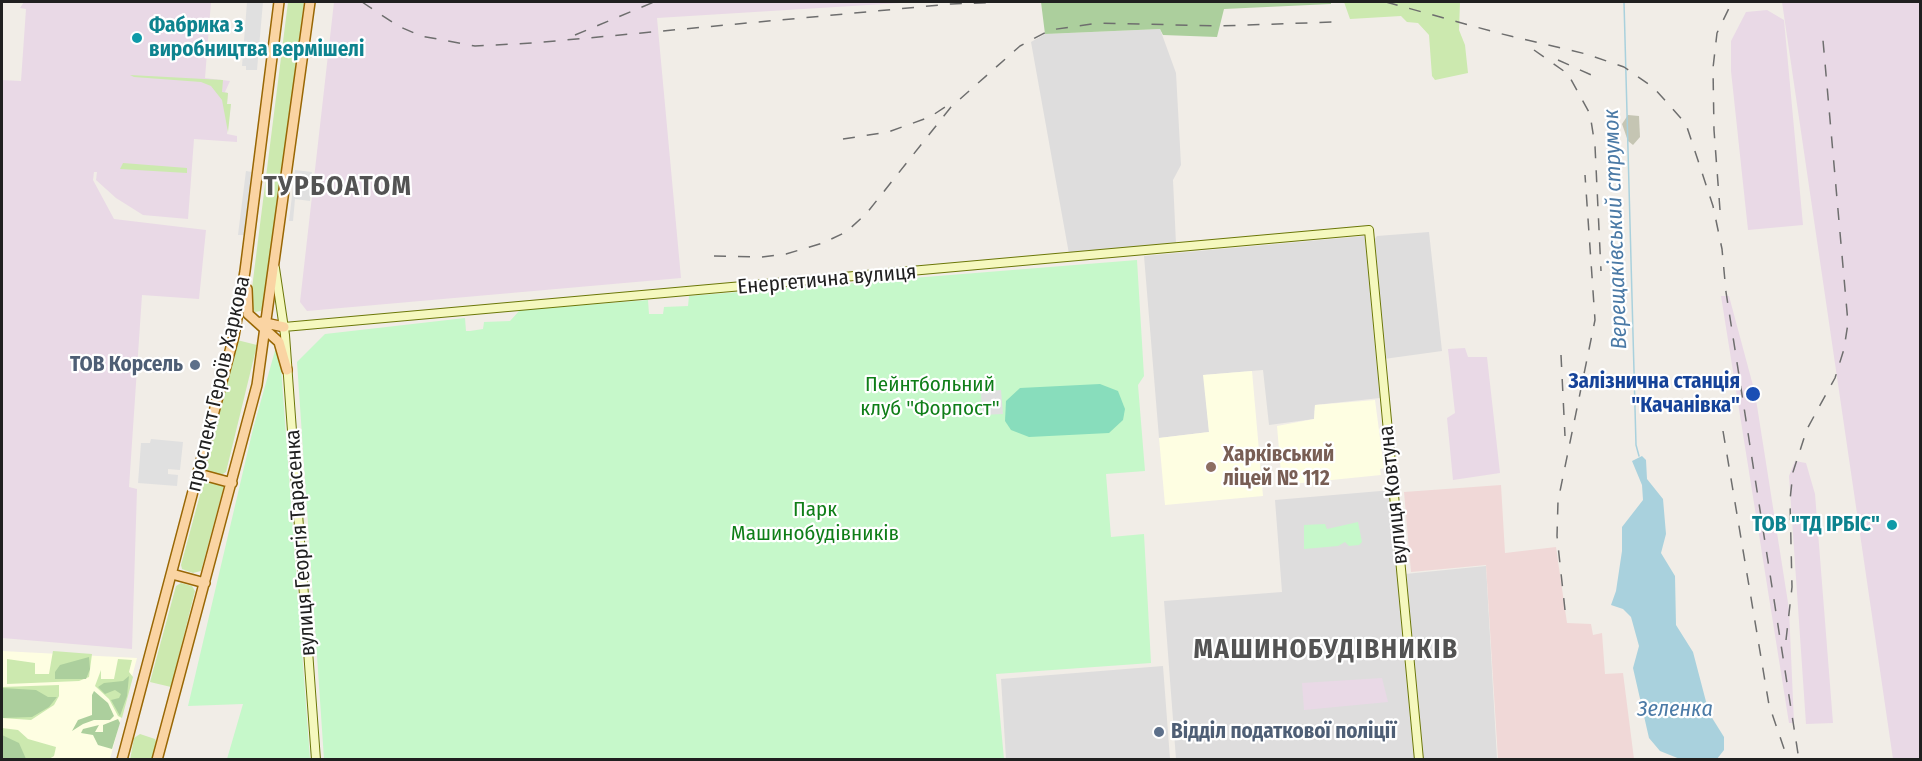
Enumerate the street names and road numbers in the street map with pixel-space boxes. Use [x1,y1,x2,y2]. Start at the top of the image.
street label: Енергетична вулиця [737,260,917,300]
street label: проспект Героїв Харкова [182,273,256,495]
street label: вулиця Ковтуна [1374,424,1414,566]
street label: вулиця Георгія Тарасенка [281,429,321,657]

